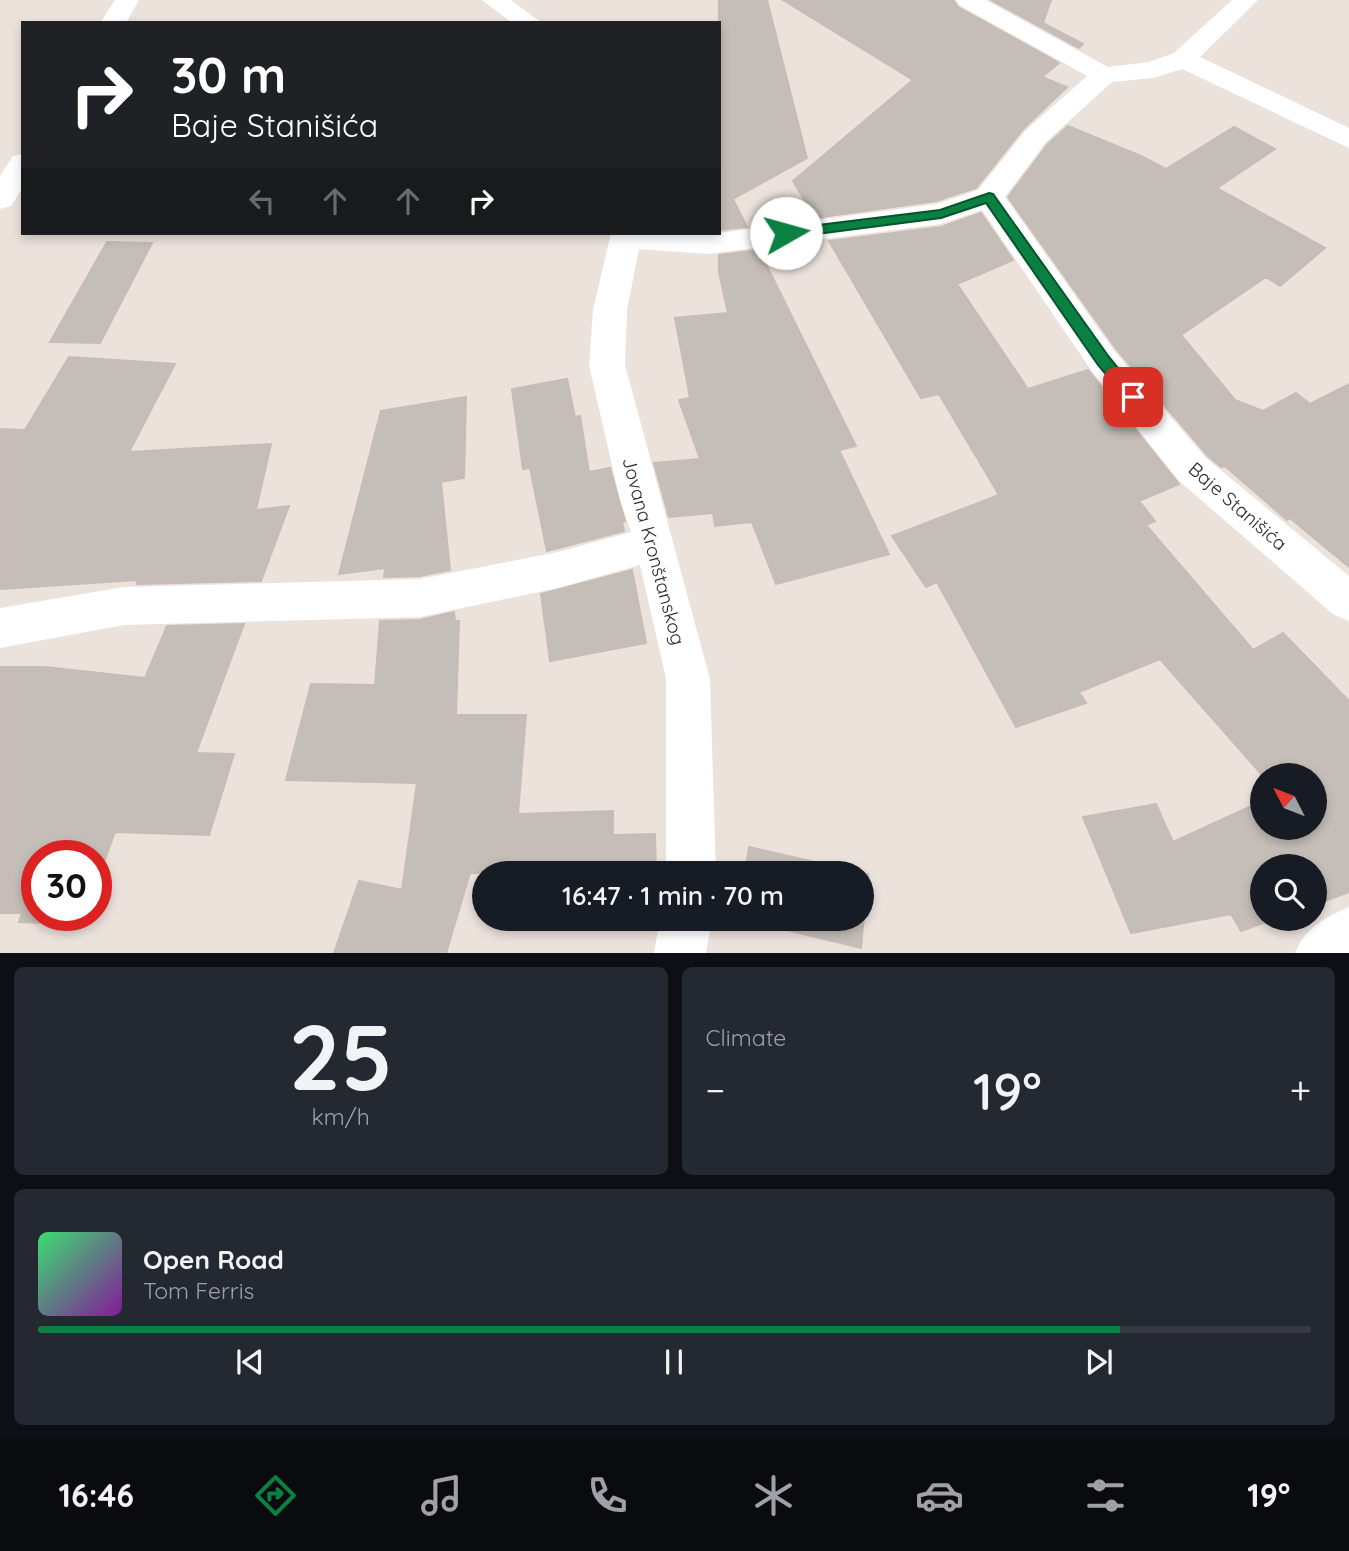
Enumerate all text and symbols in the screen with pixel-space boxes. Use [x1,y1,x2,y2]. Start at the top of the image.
text: 30 m [171,44,286,105]
icon: right [56,49,147,140]
text: Baje Stanišića [171,105,378,145]
icon: left [243,182,281,220]
icon: ahead [316,182,354,220]
icon: ahead [389,182,427,220]
icon: right [462,182,500,220]
position arrow [749,196,823,270]
pin [1103,367,1163,427]
icon: arrive [1114,378,1152,416]
street label: Jovana Kronštanskog [617,455,691,647]
street label: Baje Stanišića [1184,457,1292,555]
north arrow [1250,763,1326,840]
map controls [1250,763,1327,931]
speed limit sign: 30 [21,840,112,931]
button: search [1250,854,1327,931]
text: 16:47 · 1 min · 70 m [562,879,784,912]
text: 25 [289,999,393,1113]
text: Climate [706,1023,786,1052]
text: 19° [973,1058,1042,1123]
text: − [706,1066,725,1114]
text: + [1290,1066,1311,1114]
text: km/h [312,1102,370,1131]
text: Open Road [143,1243,284,1276]
text: Tom Ferris [143,1276,254,1305]
icon: previous [231,1343,269,1381]
icon: pause [655,1343,693,1381]
icon: next [1080,1343,1118,1381]
icon: directions [251,1471,300,1520]
icon: music [417,1471,466,1520]
icon: phone [583,1471,632,1520]
icon: climate [749,1471,798,1520]
icon: car [915,1471,964,1520]
icon: filters [1081,1471,1130,1520]
text: 16:46 [59,1475,134,1515]
text: 19° [1247,1475,1290,1515]

